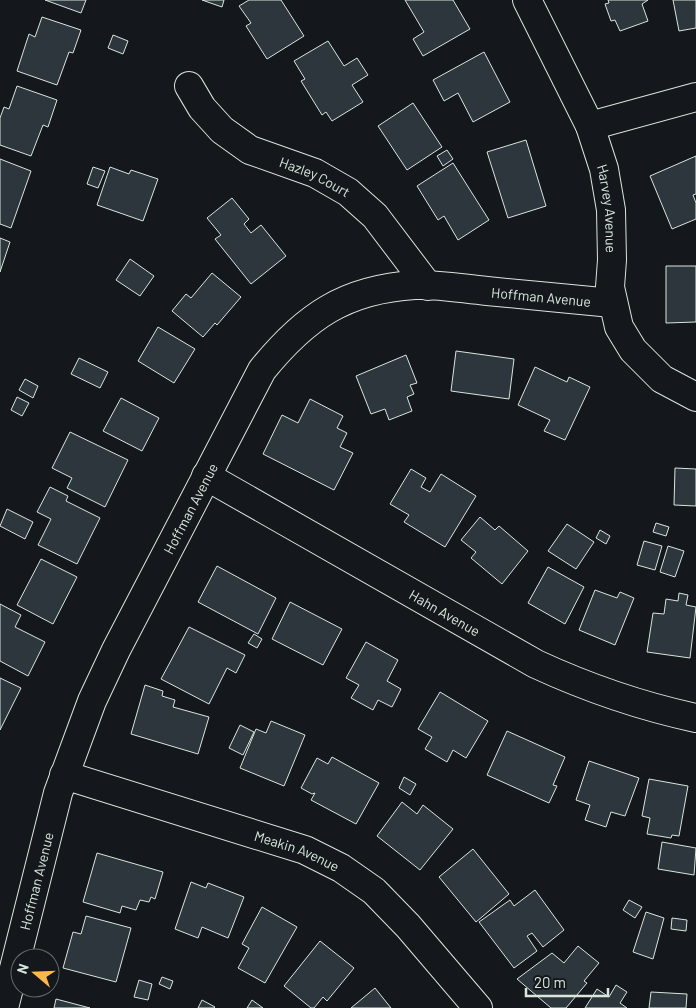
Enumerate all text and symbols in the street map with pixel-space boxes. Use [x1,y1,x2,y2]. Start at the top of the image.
street label: Hazley Court [277,153,354,200]
street label: Harvey Avenue [594,162,620,253]
street label: Hoffman Avenue [491,283,592,309]
street label: Hoffman Avenue [159,460,221,557]
street label: Hahn Avenue [407,585,483,639]
street label: Meakin Avenue [252,826,342,874]
street label: Hoffman Avenue [15,830,56,932]
north arrow [10,948,60,998]
text: N [13,961,32,976]
scale bar [526,966,608,998]
text: 20 m [534,973,566,991]

